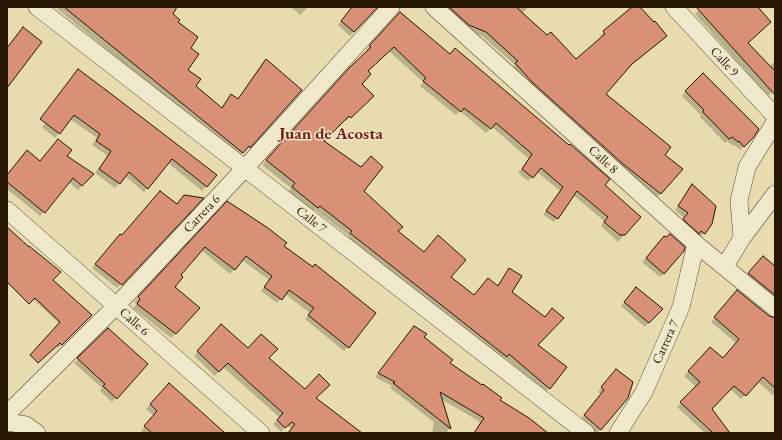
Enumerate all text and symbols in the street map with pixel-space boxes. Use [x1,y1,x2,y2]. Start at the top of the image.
street label: Calle 9 [707,44,741,80]
district label: Juan de Acosta [279,124,383,144]
street label: Calle 8 [585,143,621,177]
street label: Carrera 6 [180,192,224,236]
street label: Calle 7 [293,203,329,237]
street label: Calle 6 [116,305,152,339]
street label: Carrera 7 [649,318,683,366]

